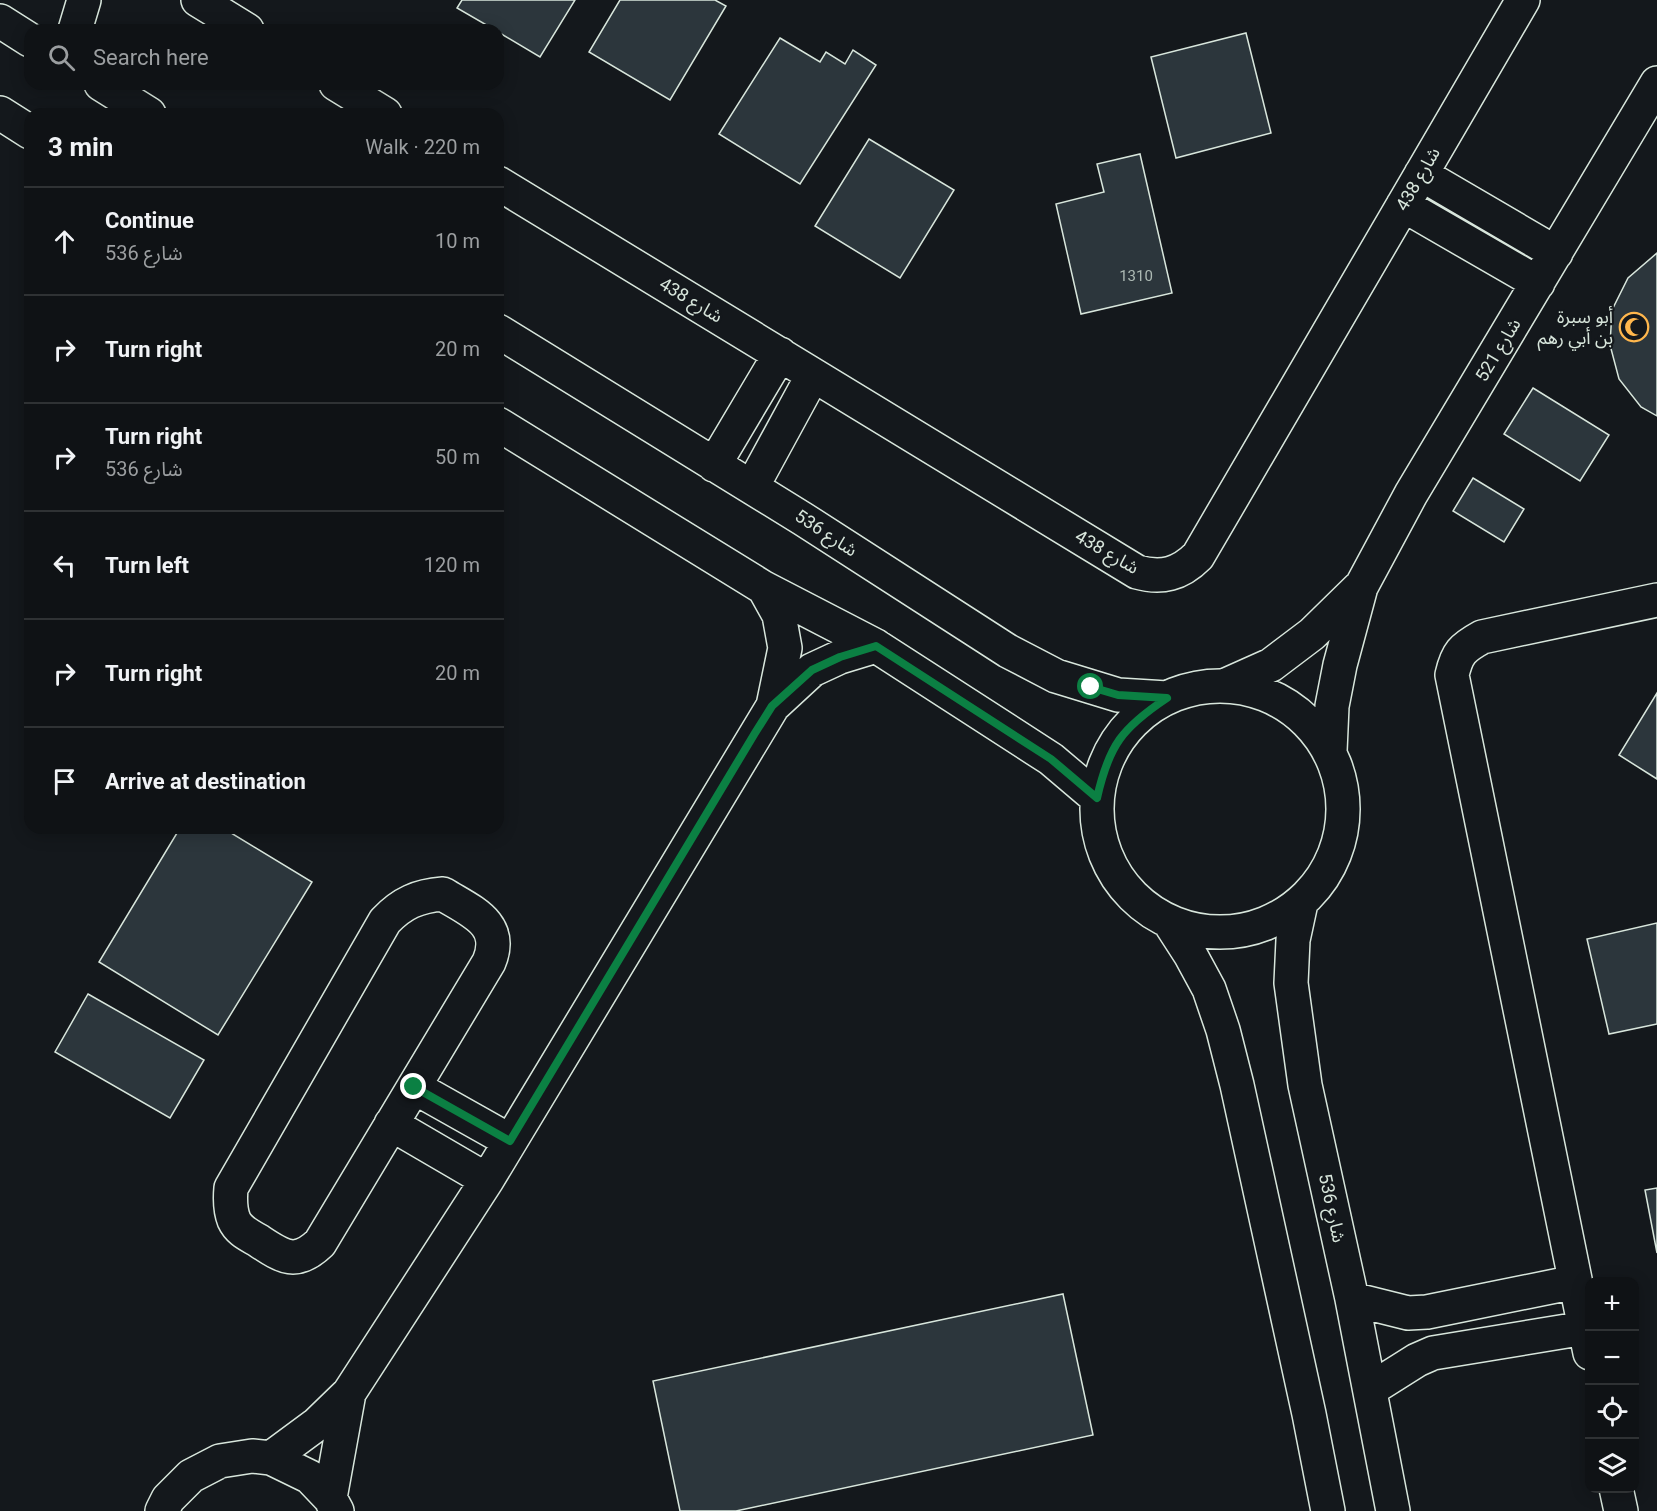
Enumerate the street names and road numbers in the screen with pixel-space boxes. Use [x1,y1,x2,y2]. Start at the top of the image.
street label: شارع 438 [1391,143,1448,216]
street label: شارع 438 [654,273,727,330]
street label: شارع 521 [1471,314,1528,387]
street label: شارع 536 [789,505,861,564]
street label: شارع 438 [1070,525,1143,582]
street label: شارع 536 [1311,1172,1350,1245]

